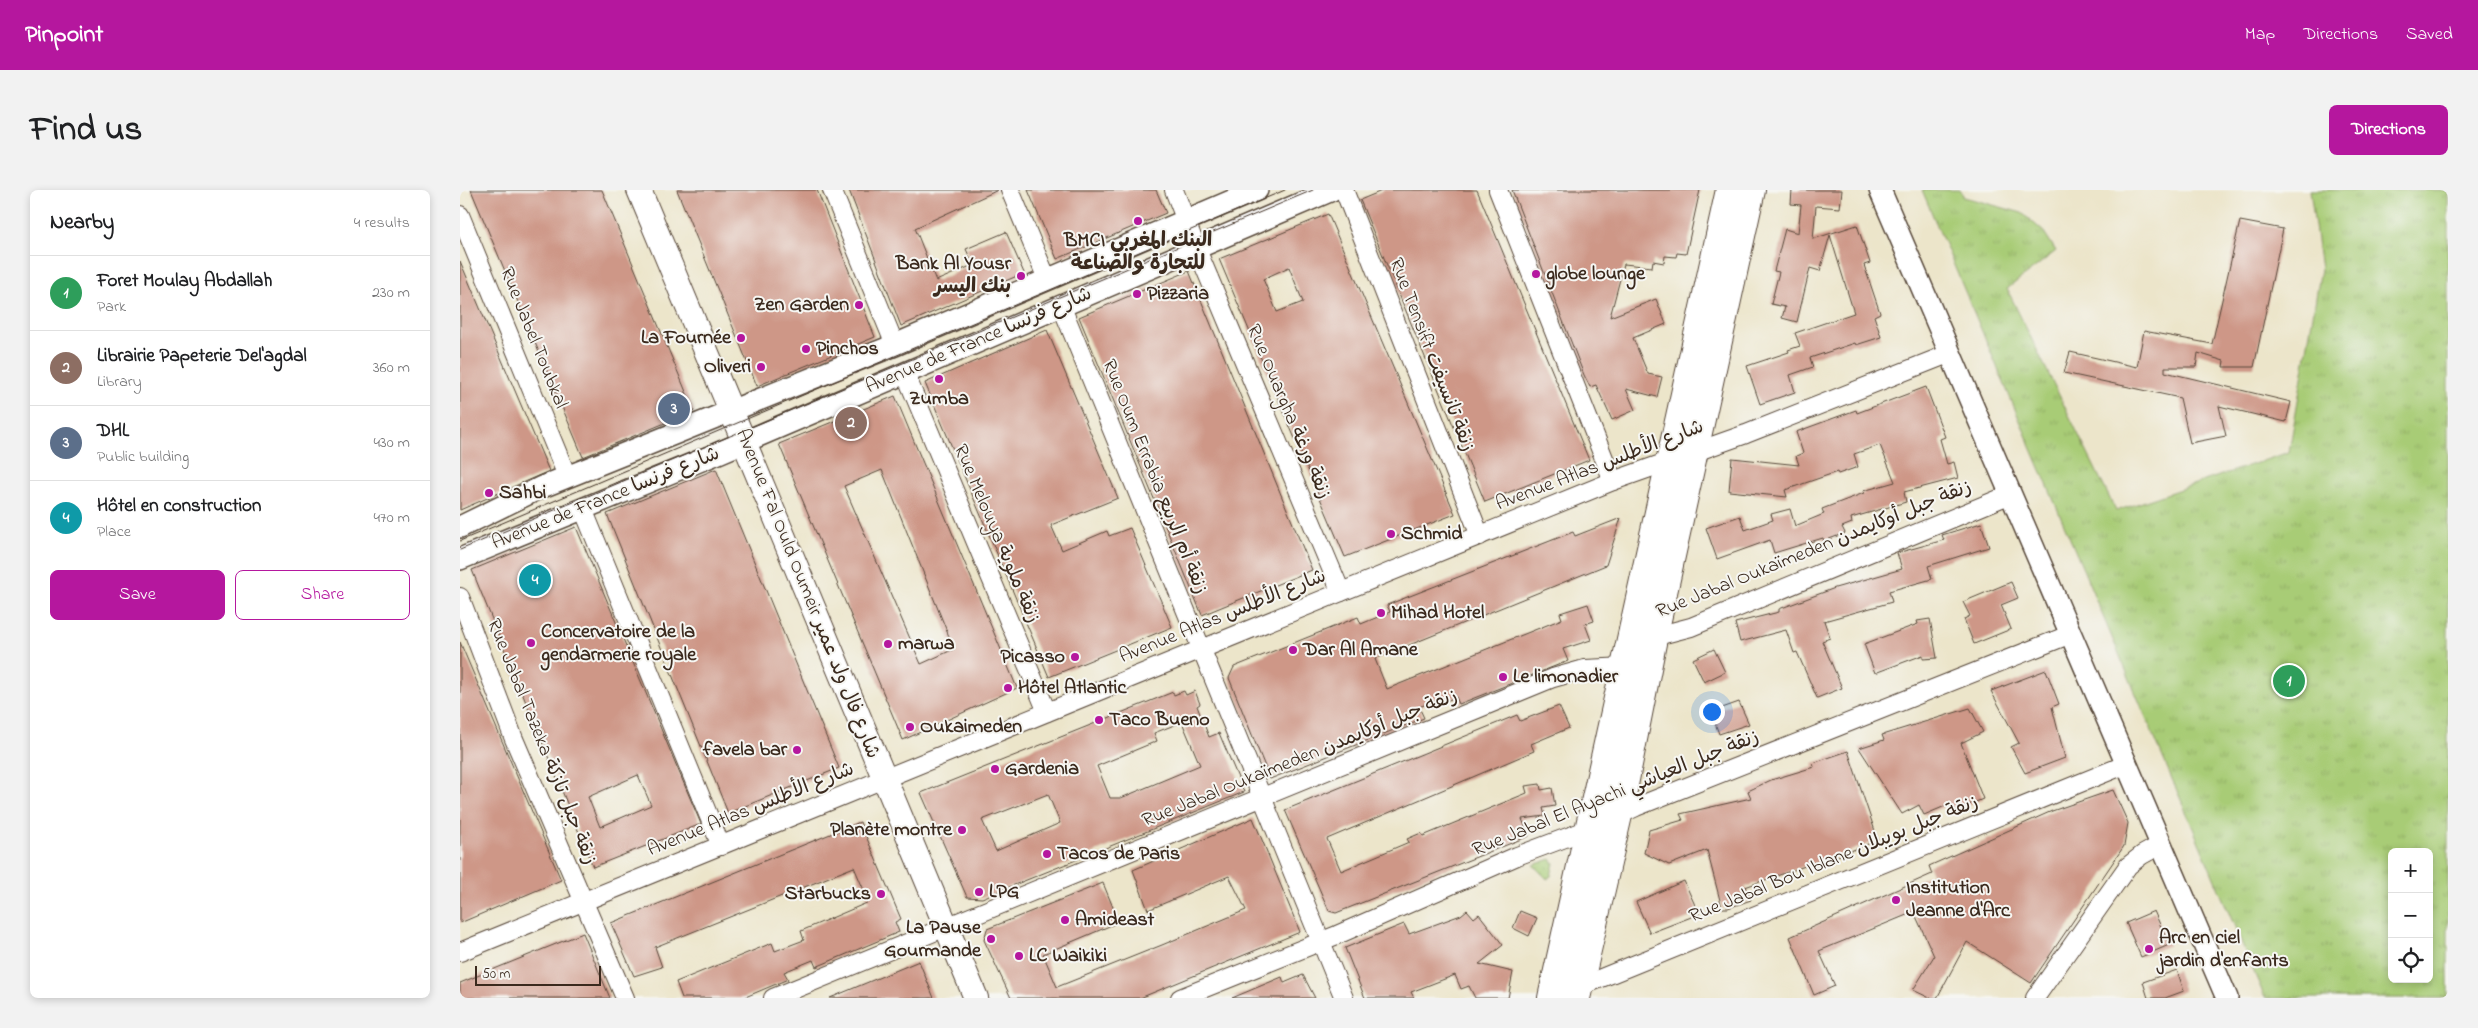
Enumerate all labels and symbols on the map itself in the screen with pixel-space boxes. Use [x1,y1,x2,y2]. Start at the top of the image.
marker: BMCI البنك المغربي للتجارة والصناعة [1132,215,1144,227]
place label: BMCI البنك المغربي للتجارة والصناعة [1063,227,1212,279]
place label: Bank Al Yousr بنك اليسر [895,250,1012,302]
street label: Rue Tensift زنقة تانسيفت [1381,254,1481,456]
place label: globe lounge [1545,260,1646,290]
street label: Rue Jabel Toubkal [491,263,575,413]
marker: globe lounge [1530,268,1542,280]
marker: Bank Al Yousr بنك اليسر [1015,270,1027,282]
street label: Avenue de France شارع فرنسا [861,280,1097,402]
place label: Pizzaria [1147,280,1209,309]
marker: Pizzaria [1131,288,1143,300]
place label: Zen Garden [754,291,849,320]
marker: Zen Garden [853,299,865,311]
street label: Rue Ouargha زنقة ورغة [1237,320,1338,504]
place label: La Fournée [641,324,732,353]
marker: La Fournée [735,332,747,344]
place label: Pinchos [816,335,879,364]
marker: Pinchos [800,343,812,355]
place label: Oliveri [704,353,751,382]
street label: Rue Oum Errabia زنقة أم الربيع [1094,355,1214,599]
marker: Oliveri [755,361,767,373]
marker: Zumba [933,373,945,385]
place label: Zumba [909,385,969,414]
pin: 3 [658,390,690,428]
pin: 2 [835,404,867,442]
street label: Avenue Atlas شارع الأطلس [1491,412,1708,519]
street label: Avenue Fal Ould Oumeir شارع فال ولد عمير [727,425,887,763]
street label: Avenue de France شارع فرنسا [488,440,724,558]
street label: Rue Melouya زنقة ملوية [945,440,1047,628]
street label: Rue Jabal Oukaïmeden زنقة جبل أوكايمدن [1652,473,1976,627]
place label: Sahbi [499,479,547,508]
marker: Sahbi [483,487,495,499]
place label: Schmid [1401,520,1463,549]
marker: Schmid [1385,528,1397,540]
pin: 4 [519,561,551,599]
street label: Avenue Atlas شارع الأطلس [1115,561,1331,672]
place label: Mihad Hotel [1391,599,1484,628]
marker: Mihad Hotel [1375,607,1387,619]
street label: Rue Jabal Tazeka زنقة جبل تازكة [478,615,604,869]
place label: Concervatoire de la gendarmerie royale [540,618,697,671]
place label: marwa [898,630,955,659]
place label: Dar Al Amane [1302,636,1419,665]
marker: Concervatoire de la gendarmerie royale [525,637,537,649]
marker: marwa [882,638,894,650]
place label: Picasso [1001,643,1065,672]
marker: Dar Al Amane [1287,644,1299,656]
marker: Picasso [1069,651,1081,663]
pin: 1 [2273,662,2305,700]
place label: Le limonadier [1513,663,1619,692]
marker: Le limonadier [1497,671,1509,683]
place label: Hôtel Atlantic [1018,674,1127,703]
marker: Hôtel Atlantic [1002,682,1014,694]
street label: Rue Jabal Oukaïmeden زنقة جبل أوكايمدن [1138,682,1462,836]
your location [1699,699,1725,725]
place label: Taco Bueno [1109,706,1210,735]
place label: Oukaimeden [920,713,1022,742]
marker: Taco Bueno [1093,714,1105,726]
marker: Oukaimeden [904,721,916,733]
street label: Rue Jabal El Ayachi زنقة جبل العياشي [1468,723,1764,866]
place label: favela bar [702,736,788,765]
marker: favela bar [791,744,803,756]
street label: Avenue Atlas شارع الأطلس [643,754,859,865]
place label: Gardenia [1005,755,1079,784]
marker: Gardenia [989,763,1001,775]
street label: Rue Jabal Bou Iblane زنقة جبل بويبلان [1685,789,1983,931]
place label: Planète montre [830,816,953,845]
marker: Planète montre [956,824,968,836]
place label: Tacos de Paris [1057,840,1180,869]
marker: Tacos de Paris [1041,848,1053,860]
place label: Institution Jeanne d'Arc [1906,874,2011,926]
place label: LPG [989,878,1020,907]
place label: Starbucks [785,880,871,909]
marker: LPG [973,886,985,898]
marker: Starbucks [875,888,887,900]
marker: Institution Jeanne d'Arc [1890,894,1902,906]
place label: Amideast [1075,906,1155,935]
place label: La Pause Gourmande [884,914,982,966]
marker: Amideast [1059,914,1071,926]
place label: Arc en ciel jardin d'enfants [2156,924,2289,976]
marker: La Pause Gourmande [985,933,997,945]
place label: LC Waikiki [1029,942,1107,971]
marker: Arc en ciel jardin d'enfants [2143,943,2155,955]
marker: LC Waikiki [1013,950,1025,962]
scale bar [475,963,601,986]

